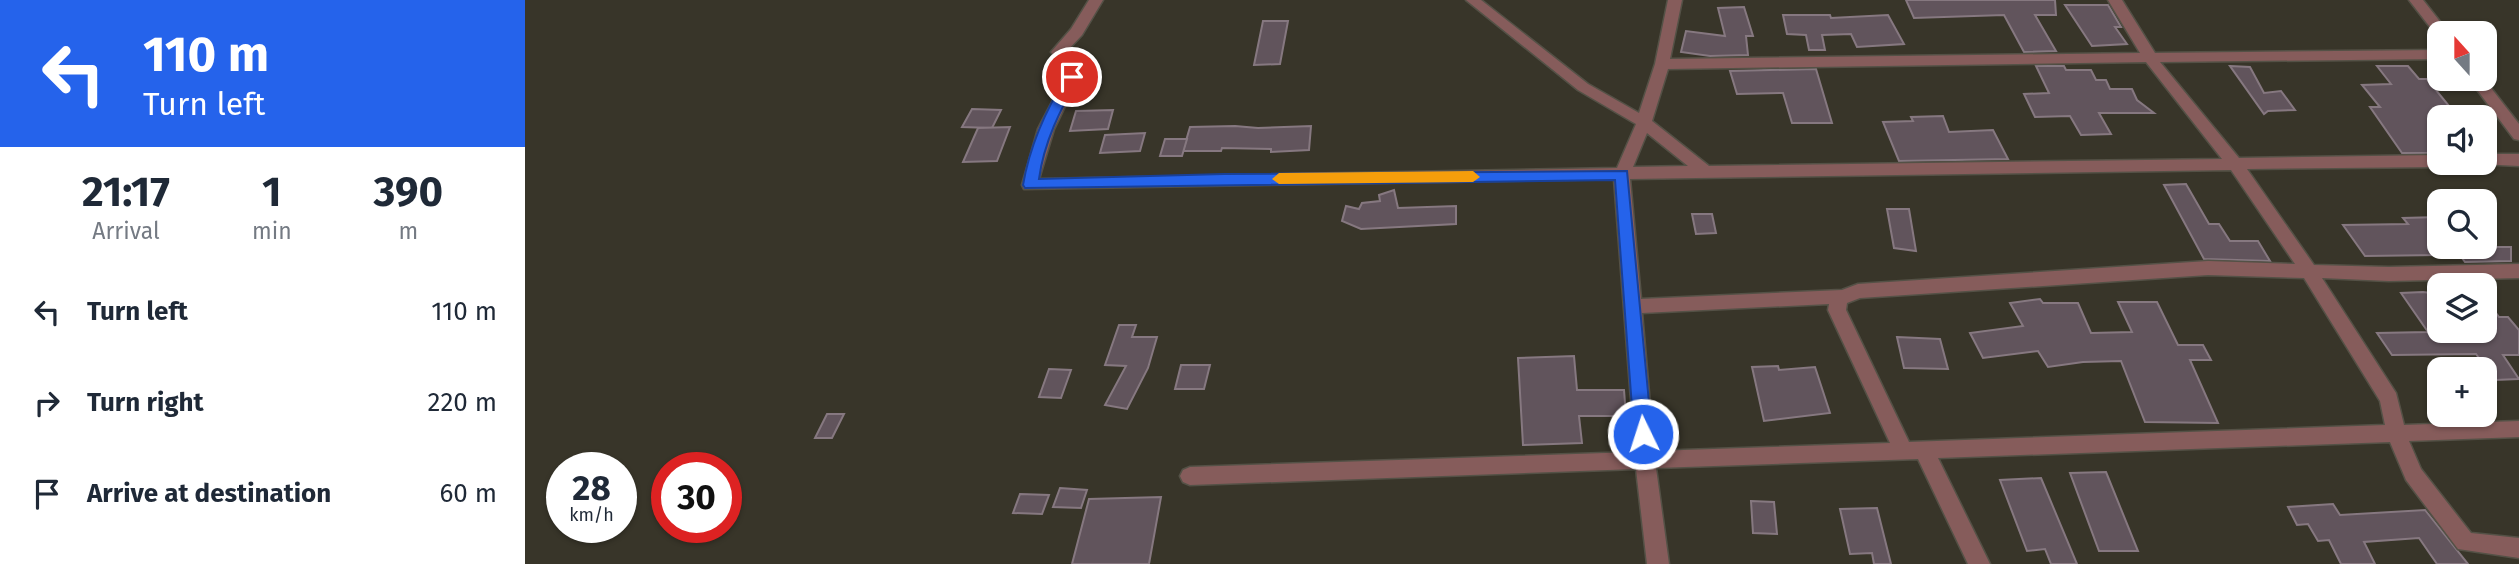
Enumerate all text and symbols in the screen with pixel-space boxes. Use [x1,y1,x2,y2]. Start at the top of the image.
north arrow [2427,21,2497,91]
map controls [2427,21,2497,427]
text: 110 m [143,25,269,84]
icon: left [28,28,119,119]
pin [1042,47,1102,107]
icon: arrive [1053,58,1091,96]
text: Turn left [143,85,265,123]
button: sound [2427,105,2497,175]
text: 21:17 [82,167,170,217]
text: 1 [262,167,282,217]
text: 390 [374,167,443,217]
button: search [2427,189,2497,259]
text: Arrival [92,217,160,245]
text: min [252,217,292,245]
text: m [398,217,418,245]
button: layers [2427,273,2497,343]
icon: left [28,293,66,331]
text: Turn left [87,296,188,327]
text: 110 m [431,296,497,327]
button: + [2427,357,2497,427]
icon: right [28,384,66,422]
text: Turn right [87,387,204,418]
text: 220 m [428,387,497,418]
position arrow [1606,397,1680,471]
speed limit sign: 30 [651,452,742,543]
text: 28 [572,467,611,509]
icon: arrive [28,475,66,513]
text: Arrive at destination [87,478,331,509]
text: 60 m [439,478,497,509]
text: km/h [569,504,614,526]

